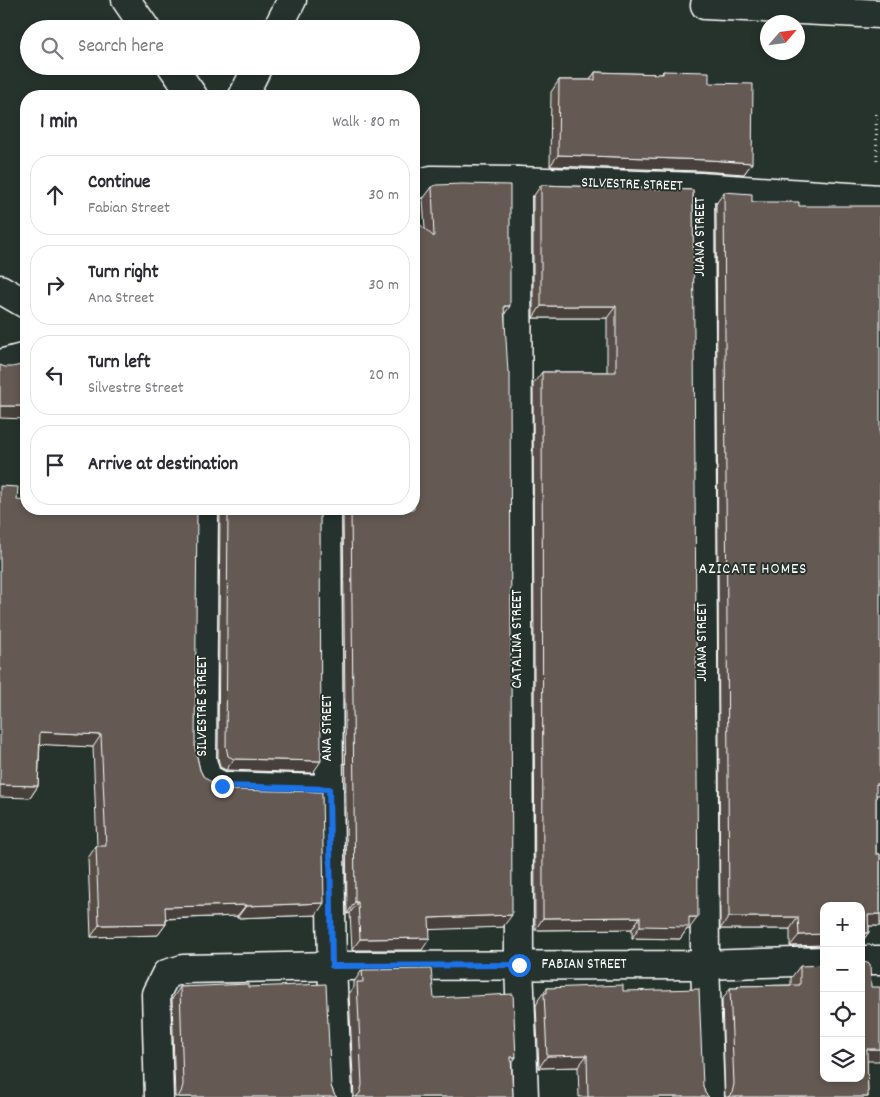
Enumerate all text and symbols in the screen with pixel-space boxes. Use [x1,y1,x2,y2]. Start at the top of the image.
north arrow [760,15,805,60]
search box [20,20,420,75]
icon: search [38,34,66,62]
text: Search here [78,34,164,61]
text: 1 min [40,108,77,138]
text: Walk · 80 m [332,111,400,134]
text: Continue [88,170,150,197]
street label: SILVESTRE STREET [581,172,683,198]
icon: ahead [41,181,69,209]
text: 30 m [369,184,399,207]
text: Fabian Street [88,197,170,220]
street label: JUANA STREET [690,197,712,277]
text: Turn right [88,260,159,287]
icon: right [41,271,69,299]
text: 30 m [369,274,399,297]
text: Ana Street [88,287,154,310]
text: Turn left [88,350,151,377]
icon: left [41,361,69,389]
text: 20 m [369,364,399,387]
text: Silvestre Street [88,377,184,400]
icon: arrive [41,451,69,479]
text: Arrive at destination [88,452,238,479]
district label: AZICATE HOMES [699,558,807,581]
street label: CATALINA STREET [507,589,529,689]
street label: JUANA STREET [692,602,714,682]
street label: SILVESTRE STREET [192,655,214,757]
street label: ANA STREET [317,695,339,761]
route end [211,775,234,798]
map controls [820,902,865,1082]
button: + [820,902,865,947]
button: − [820,947,865,992]
route start [508,954,531,977]
street label: FABIAN STREET [541,954,627,976]
button: locate [820,992,865,1037]
button: layers [820,1037,865,1082]

